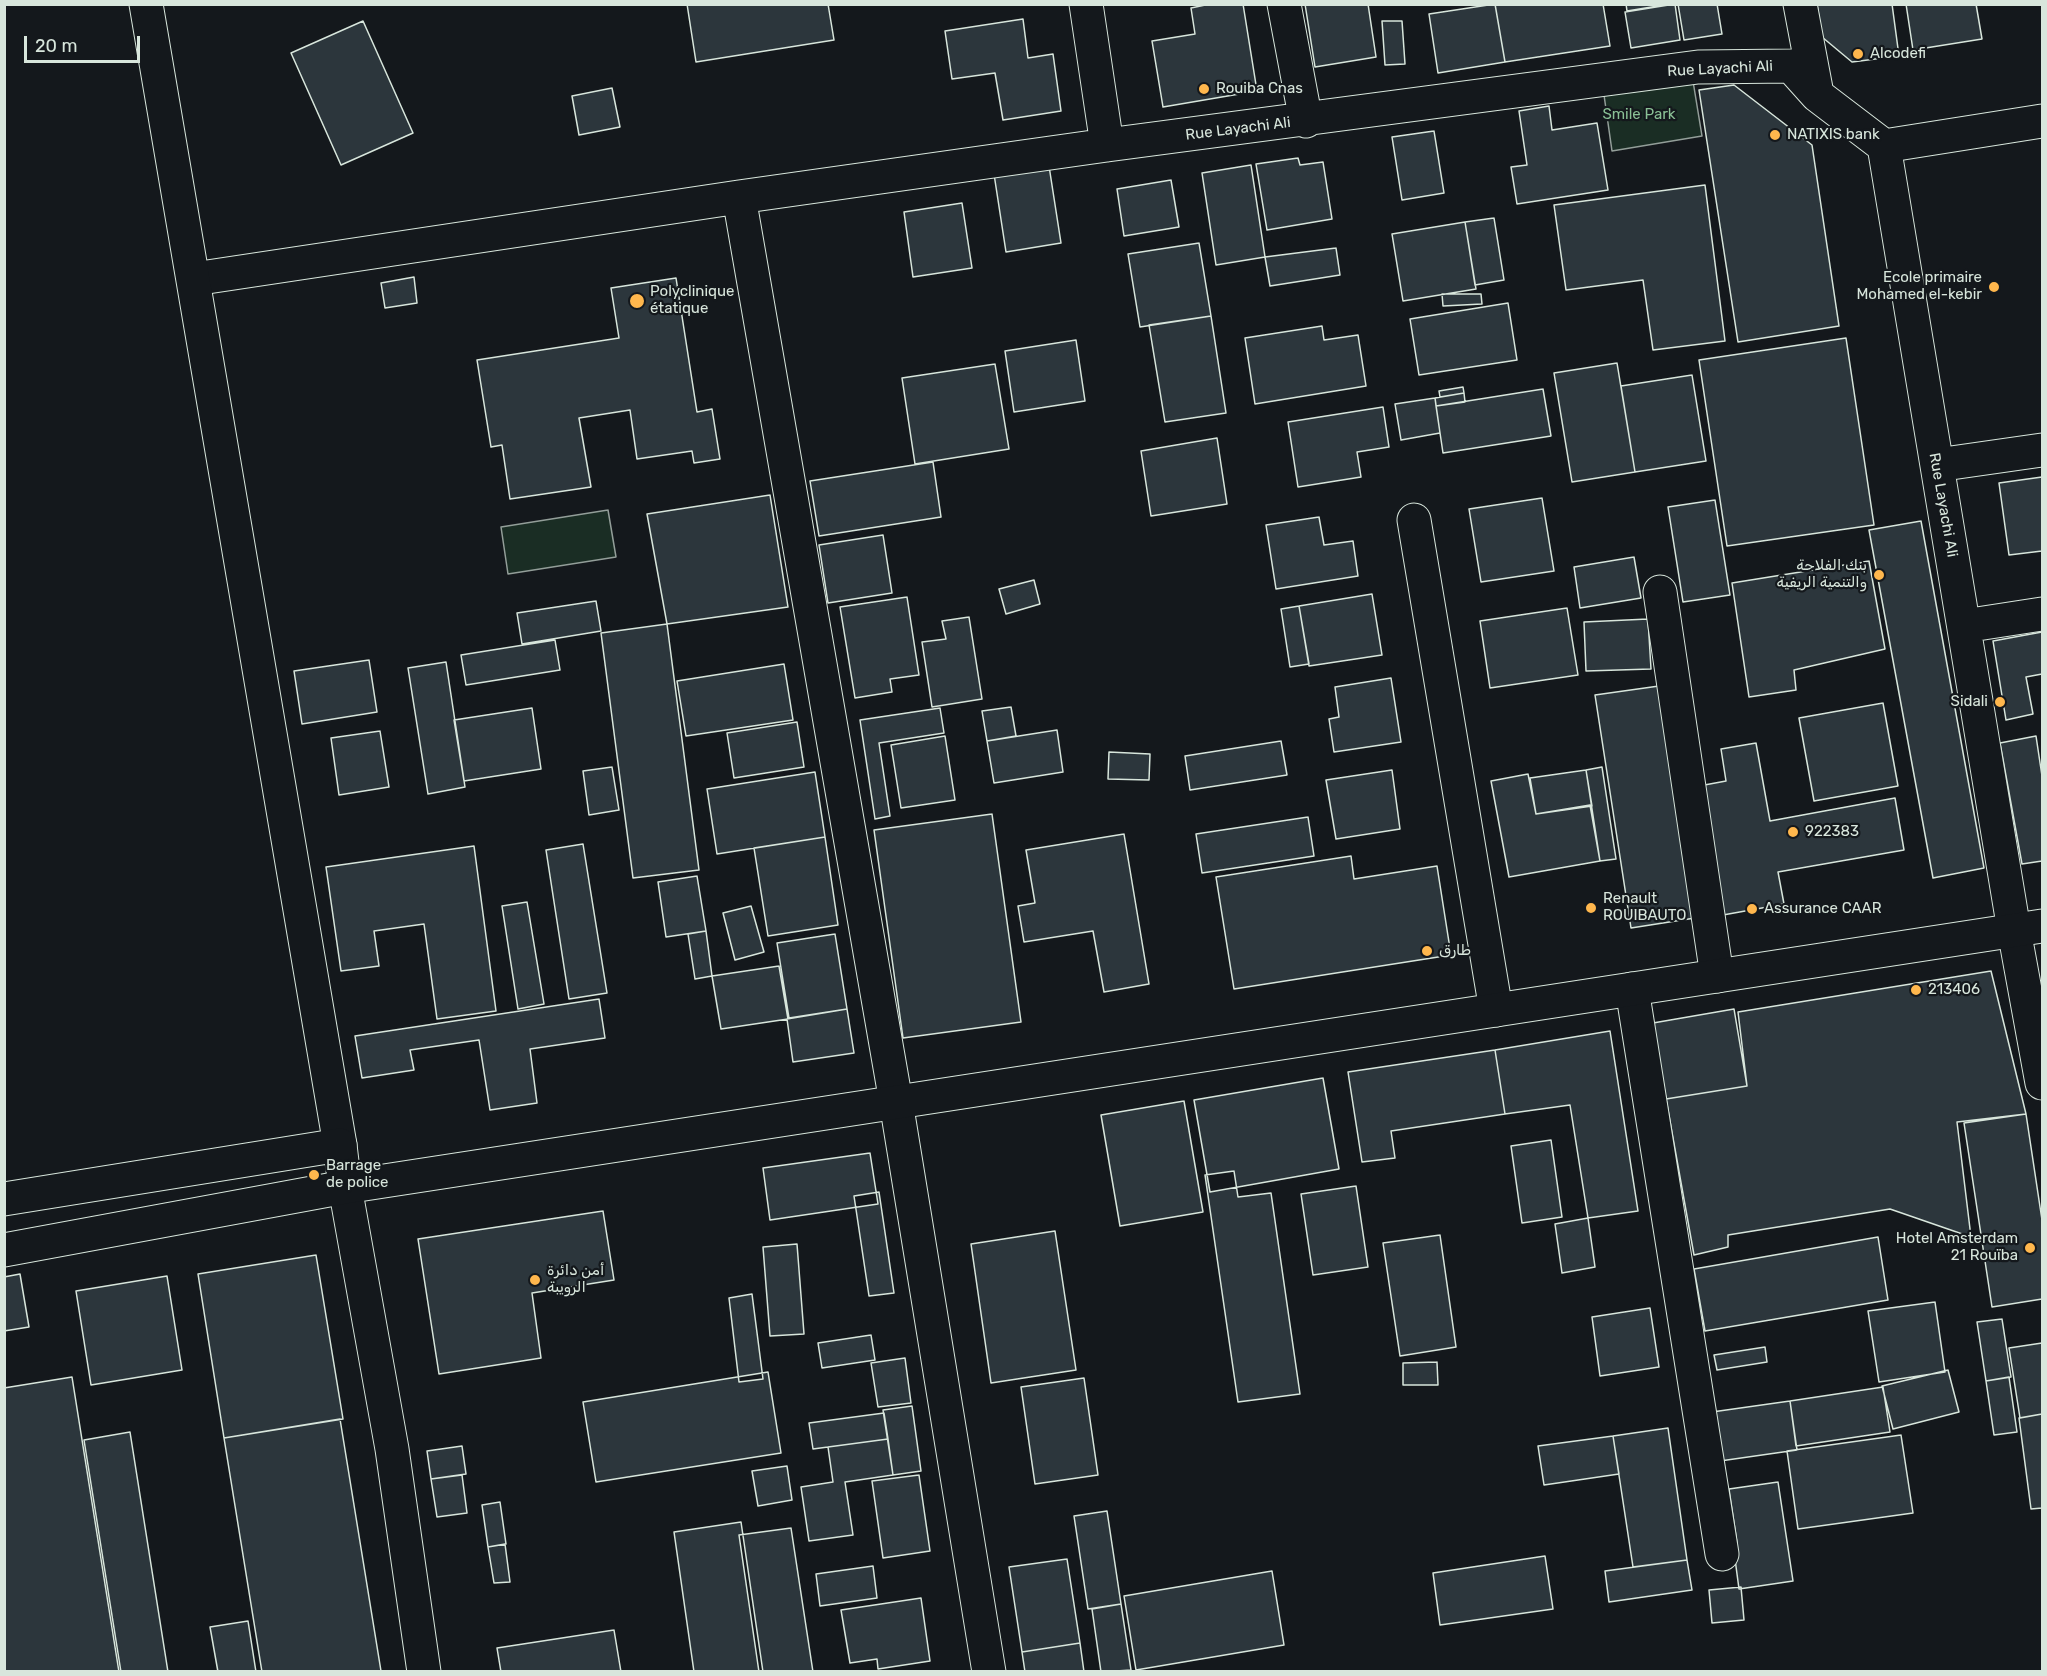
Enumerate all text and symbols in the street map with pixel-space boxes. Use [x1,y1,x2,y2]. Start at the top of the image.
scale bar [27,24,142,62]
text: 20 m [35,35,77,57]
place label: Alcodefi [1870,45,1926,63]
marker: Alcodefi [1851,47,1865,61]
street label: Rue Layachi Ali [1667,57,1773,81]
place label: Rouiba Cnas [1216,80,1303,98]
marker: Rouiba Cnas [1197,82,1211,96]
park label: Smile Park [1602,106,1676,124]
street label: Rue Layachi Ali [1184,114,1292,144]
place label: NATIXIS bank [1787,126,1880,144]
marker: NATIXIS bank [1768,128,1782,142]
place label: Ecole primaire Mohamed el-kebir [1856,269,1982,304]
marker: Ecole primaire Mohamed el-kebir [1987,280,2001,294]
place label: Polyclinique étatique [650,283,734,318]
marker: Polyclinique étatique [628,292,646,310]
street label: Rue Layachi Ali [1925,451,1961,559]
place label: بنك الفلاحة والتنمية الريفية [1776,557,1867,592]
marker: بنك الفلاحة والتنمية الريفية [1872,568,1886,582]
place label: Sidali [1951,693,1988,711]
marker: Sidali [1993,695,2007,709]
place label: 922383 [1805,823,1859,841]
marker: 922383 [1786,825,1800,839]
place label: Renault ROUIBAUTO [1603,890,1686,925]
place label: Assurance CAAR [1764,900,1881,918]
marker: Renault ROUIBAUTO [1584,901,1598,915]
marker: Assurance CAAR [1745,902,1759,916]
place label: طارق [1439,942,1471,960]
marker: طارق [1420,944,1434,958]
place label: 213406 [1928,981,1980,999]
marker: 213406 [1909,983,1923,997]
place label: Barrage de police [326,1157,389,1192]
marker: Barrage de police [307,1168,321,1182]
place label: Hotel Amsterdam 21 Rouïba [1896,1230,2018,1265]
marker: Hotel Amsterdam 21 Rouïba [2023,1241,2037,1255]
place label: أمن دائرة الرويبة [547,1262,604,1297]
marker: أمن دائرة الرويبة [528,1273,542,1287]

